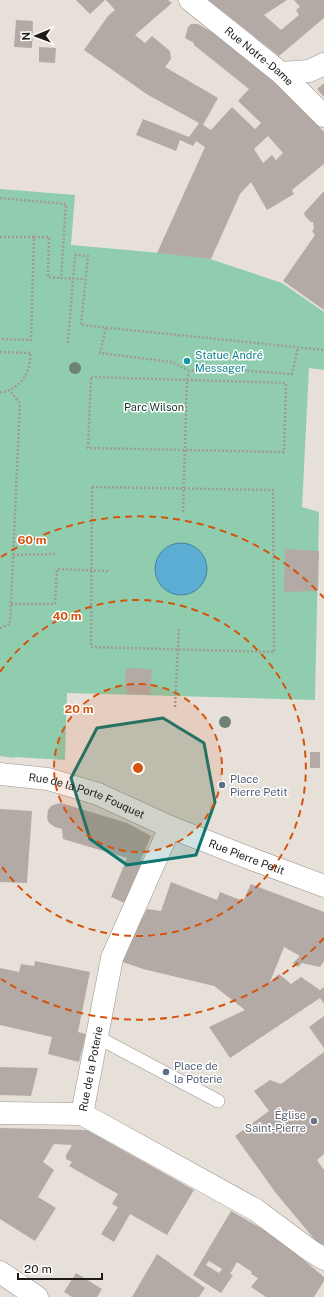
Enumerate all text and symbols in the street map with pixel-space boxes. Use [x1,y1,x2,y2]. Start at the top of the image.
north arrow [16,16,56,56]
street label: Rue Notre-Dame [222,24,296,88]
text: N [20,32,32,41]
place label: Statue André Messager [195,349,263,374]
marker: Statue André Messager [182,356,192,366]
park label: Parc Wilson [124,401,184,413]
text: 60 m [17,533,47,547]
text: 40 m [52,609,82,623]
text: 20 m [65,702,94,716]
centre of rings [131,761,145,775]
street label: Rue de la Porte Fouquet [28,771,147,821]
place label: Place Pierre Petit [230,773,287,798]
marker: Place Pierre Petit [217,780,227,790]
street label: Rue Pierre Petit [207,837,286,877]
street label: Rue de la Poterie [77,1025,105,1112]
place label: Place de la Poterie [174,1060,223,1085]
marker: Place de la Poterie [161,1067,171,1077]
place label: Église Saint-Pierre [245,1108,306,1134]
marker: Église Saint-Pierre [309,1116,319,1126]
scale bar [18,1255,102,1281]
text: 20 m [24,1262,52,1276]

